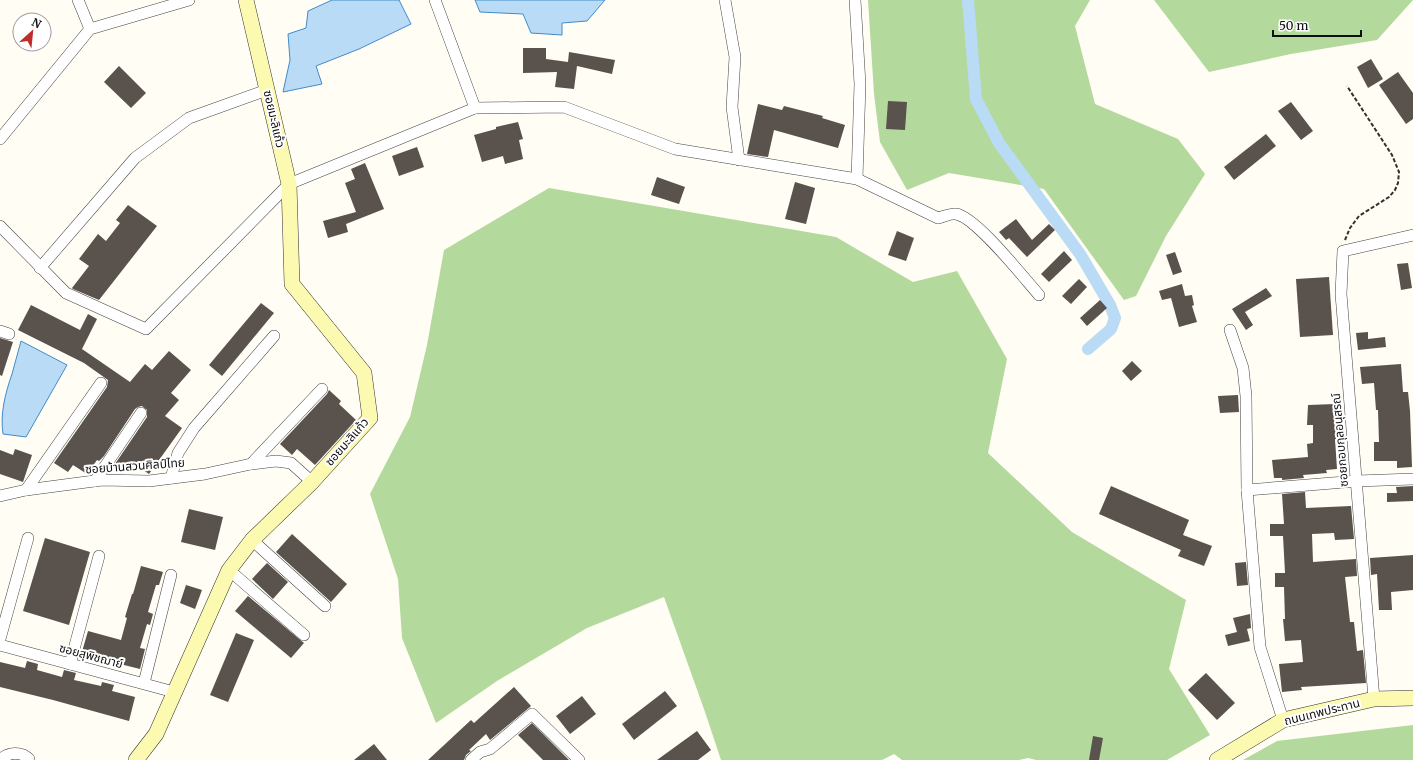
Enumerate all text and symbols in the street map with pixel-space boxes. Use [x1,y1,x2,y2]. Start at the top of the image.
north arrow [12,12,52,52]
scale bar [1273,12,1361,38]
text: N [29,15,44,31]
text: 50 m [1279,18,1308,33]
street label: ซอยมะลิแก้ว [261,89,288,149]
street label: ซอยกอบกุลอนุสรณ์ [1328,393,1351,487]
street label: ซอยมะลิแก้ว [322,414,372,469]
street label: ซอยบ้านสวนศิลป์ไทย [85,455,185,476]
street label: ซอยสุพิชฌาย์ [58,640,125,671]
street label: ถนนเทพประทาน [1282,695,1361,728]

